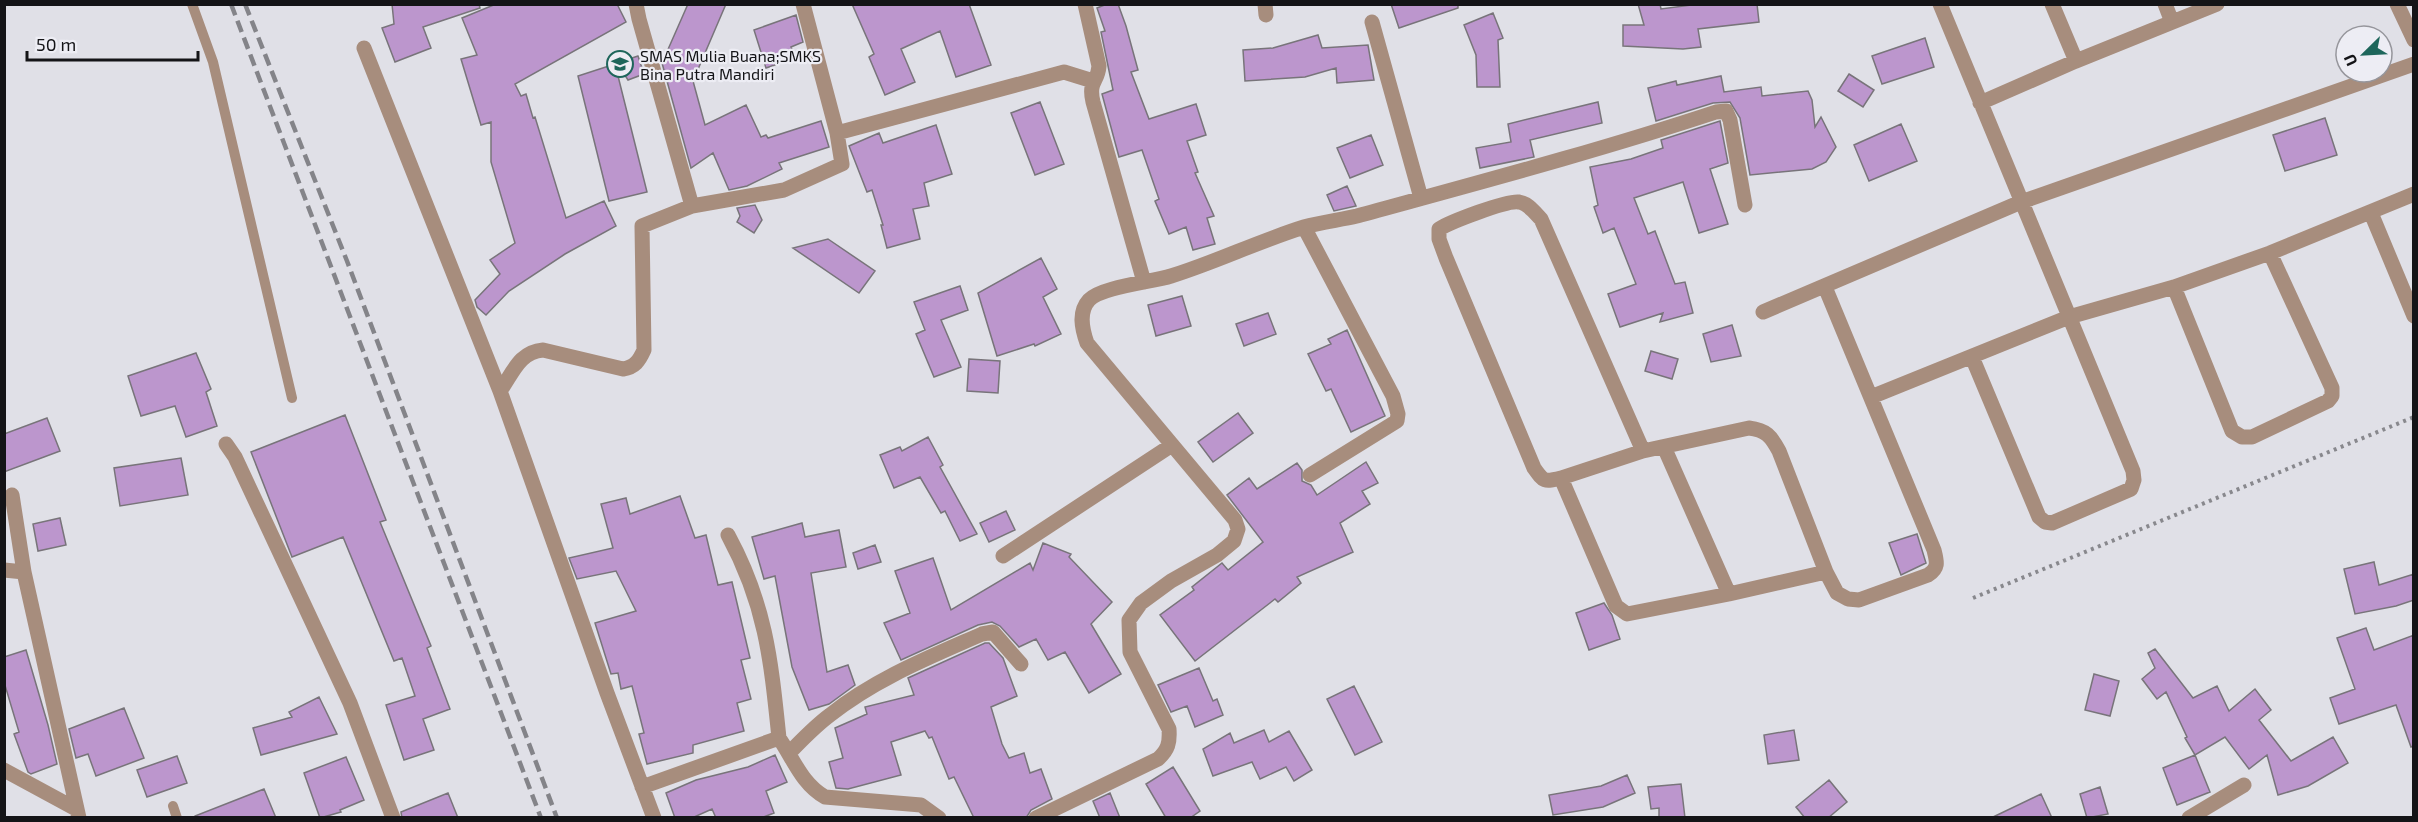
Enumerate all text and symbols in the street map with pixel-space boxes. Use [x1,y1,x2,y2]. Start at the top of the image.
scale bar [27,24,198,62]
north arrow [2334,24,2394,84]
text: 50 m [36,33,76,55]
place label: SMAS Mulia Buana;SMKS Bina Putra Mandiri [640,46,821,83]
school or university icon: SMAS Mulia Buana;SMKS Bina Putra Mandiri [605,49,635,79]
text: U [2339,51,2361,69]

